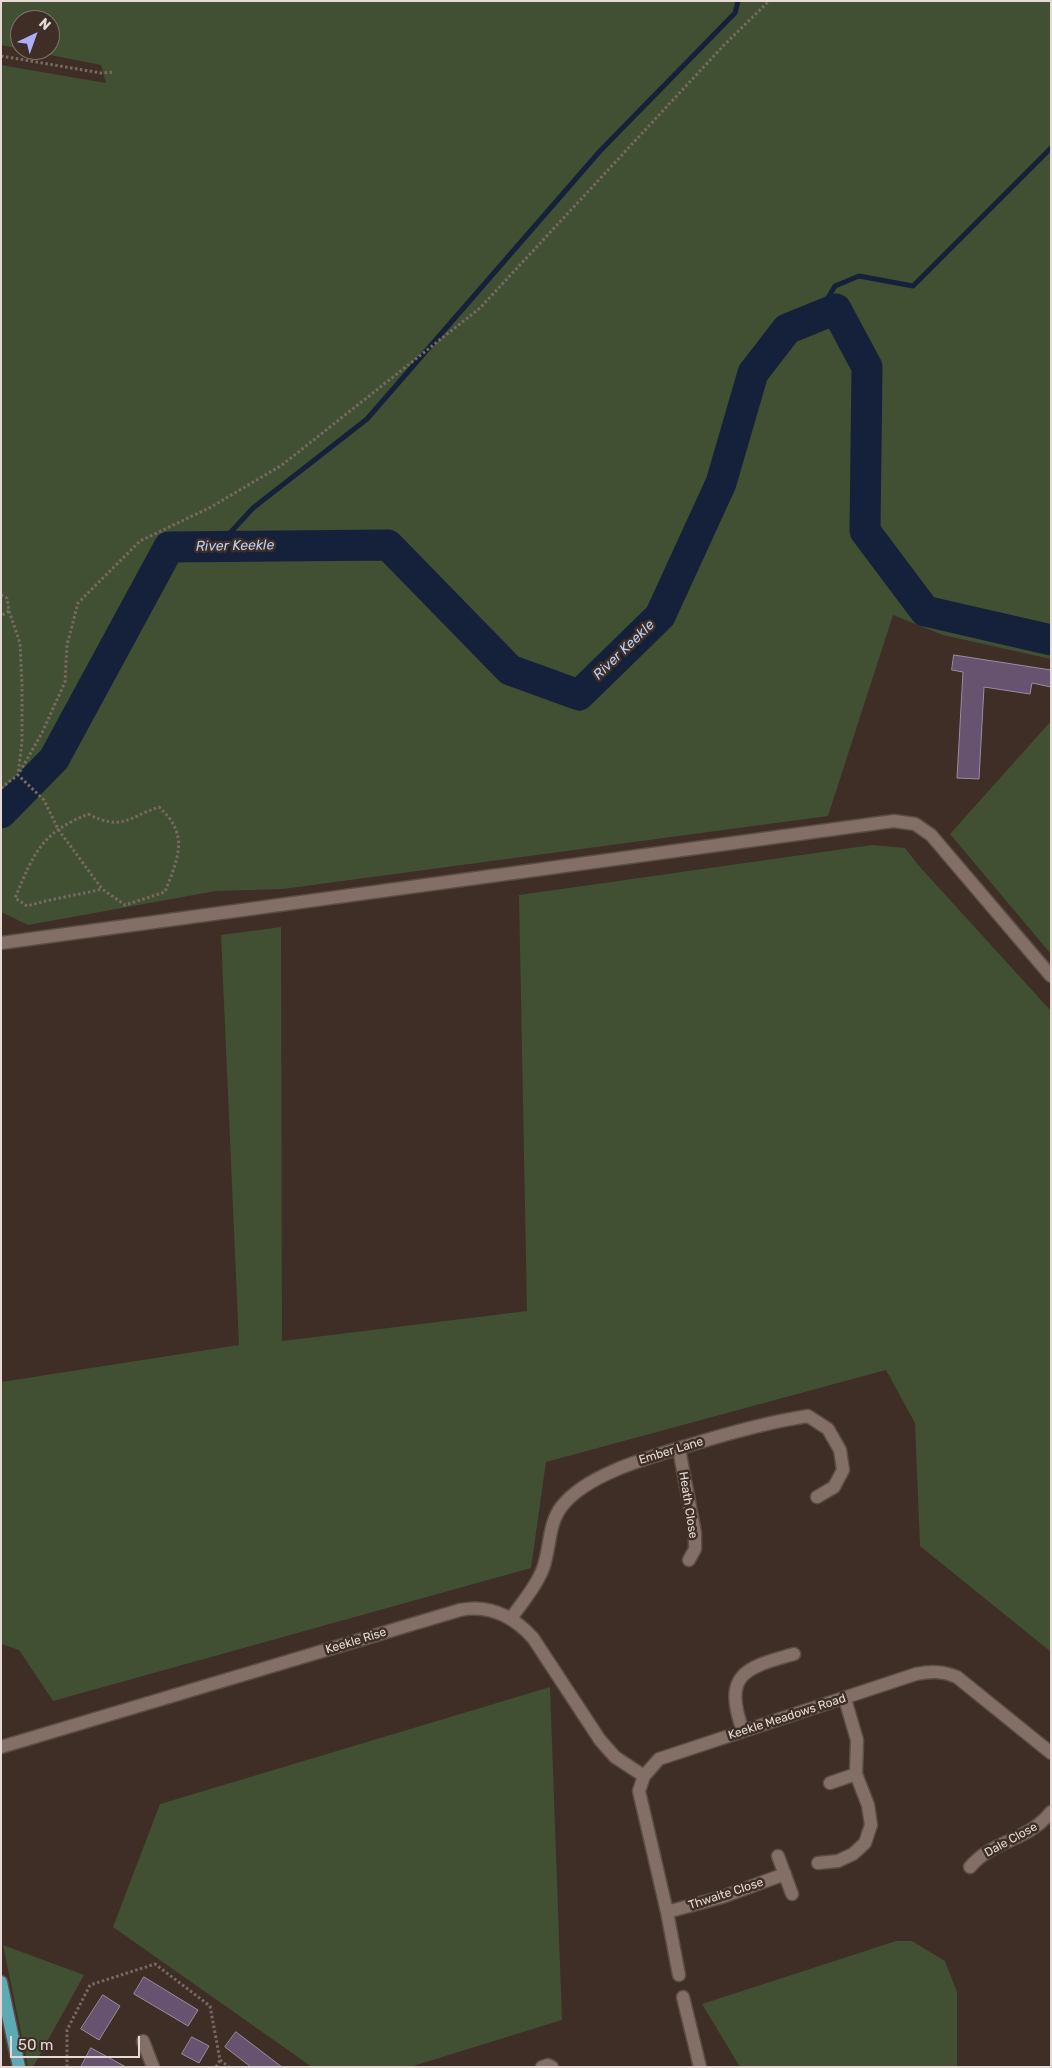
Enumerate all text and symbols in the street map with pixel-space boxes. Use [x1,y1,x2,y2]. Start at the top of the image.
north arrow [10,10,60,60]
text: N [35,15,54,34]
water label: River Keekle [196,537,274,555]
water label: River Keekle [590,617,658,683]
street label: Ember Lane [637,1434,705,1468]
street label: Heath Close [676,1471,700,1539]
street label: Keekle Rise [324,1625,388,1657]
street label: Keekle Meadows Road [726,1691,848,1743]
street label: Dale Close [982,1820,1040,1860]
street label: Thwaite Close [687,1875,765,1913]
scale bar [12,2026,142,2058]
text: 50 m [18,2036,53,2054]

